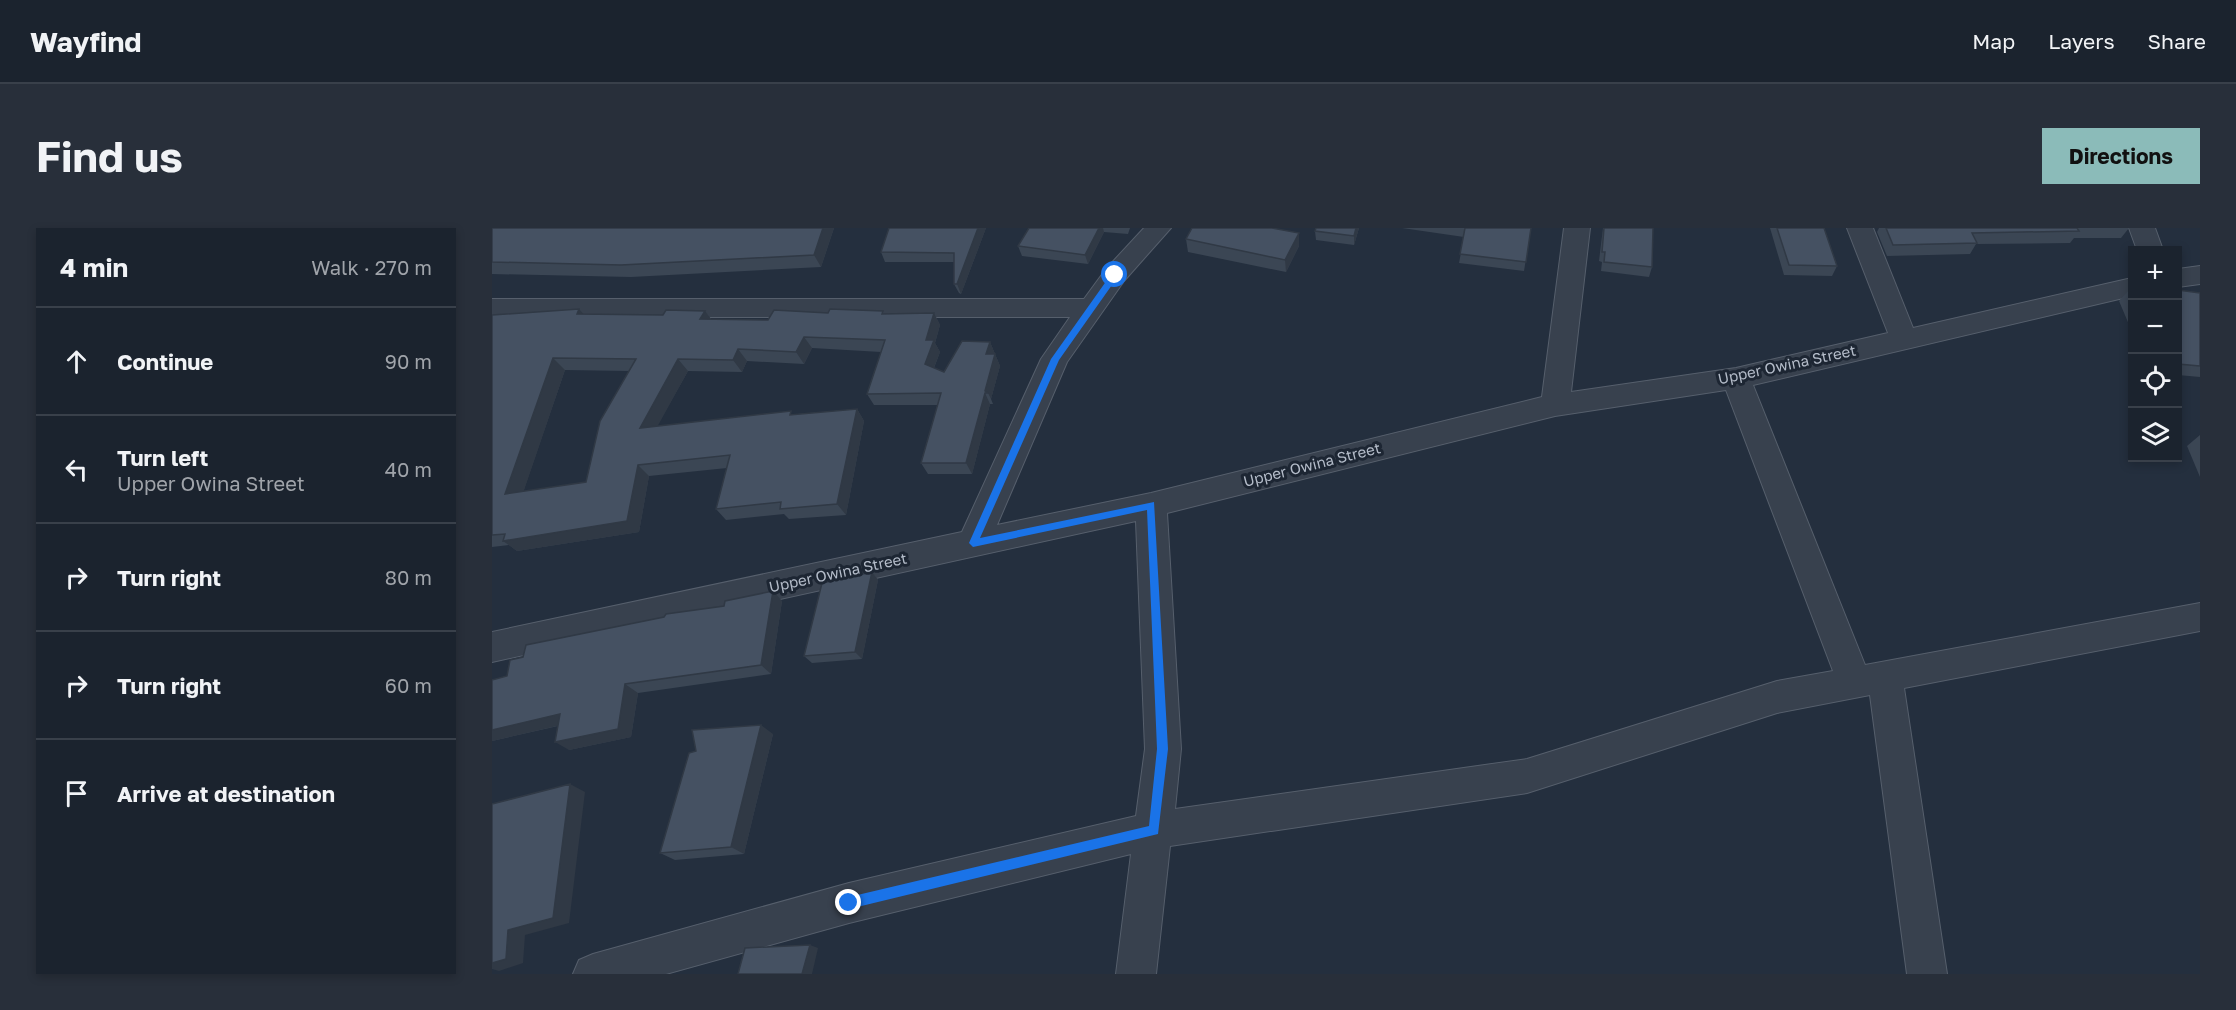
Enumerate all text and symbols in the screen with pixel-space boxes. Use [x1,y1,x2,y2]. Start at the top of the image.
text: Wayfind [30,25,142,58]
text: Map [1972,28,2015,54]
text: Layers [2048,28,2115,54]
text: Share [2148,28,2206,54]
button: Directions [2042,128,2200,184]
text: Find us [36,131,183,181]
map controls [2128,246,2182,462]
button: + [2128,246,2182,300]
text: 4 min [60,252,128,283]
text: Walk · 270 m [311,255,432,279]
route start [1101,261,1127,287]
button: − [2128,300,2182,354]
street label: Upper Owina Street [1716,341,1858,387]
icon: ahead [60,345,93,378]
text: Continue [117,348,213,375]
text: 90 m [385,349,432,373]
button: locate [2128,354,2182,408]
button: layers [2128,408,2182,462]
street label: Upper Owina Street [1241,438,1382,490]
text: Turn left [117,444,208,471]
icon: left [60,453,93,486]
text: 40 m [385,457,432,481]
text: Upper Owina Street [117,471,305,495]
street label: Upper Owina Street [767,549,909,595]
icon: right [60,561,93,594]
text: Turn right [117,564,221,591]
text: 80 m [385,565,432,589]
icon: right [60,669,93,702]
text: Turn right [117,672,221,699]
text: 60 m [385,673,432,697]
icon: arrive [60,777,93,810]
text: Arrive at destination [117,780,335,807]
route end [835,889,861,915]

